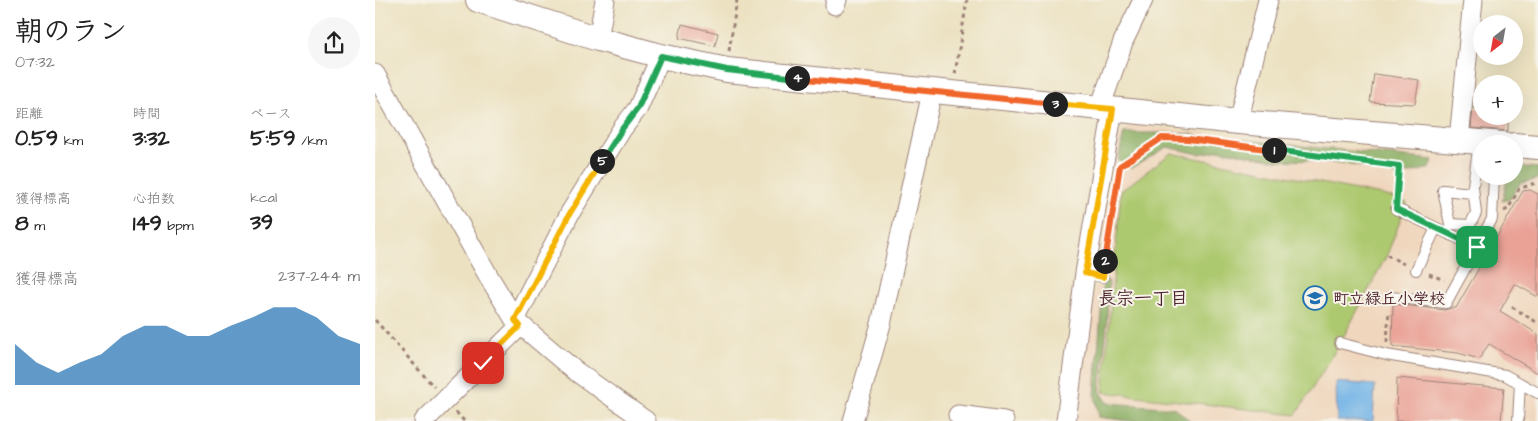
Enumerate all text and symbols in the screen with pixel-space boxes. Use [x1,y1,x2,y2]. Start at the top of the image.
text: 朝のラン [15,12,127,51]
north arrow [1473,15,1523,65]
map controls [1473,15,1523,185]
button: share [308,17,360,69]
text: 07:32 [15,51,55,73]
pin: 4 [785,66,809,90]
text: 4 [793,68,802,88]
button: + [1473,75,1523,125]
pin: 3 [1043,92,1067,116]
text: 3 [1052,94,1059,114]
text: 距離 [15,104,43,124]
text: 時間 [133,104,161,124]
text: ペース [250,104,292,124]
text: 0.59 [15,124,58,153]
text: 3:32 [133,124,170,153]
text: 5:59 [250,124,296,153]
text: km [58,131,83,151]
text: /km [296,131,327,151]
button: − [1473,135,1523,185]
pin: 1 [1261,138,1287,162]
text: 1 [1274,140,1275,160]
pin: 5 [589,148,615,174]
text: 5 [598,151,607,171]
text: kcal [250,188,277,208]
text: 獲得標高 [15,189,71,209]
text: 心拍数 [133,189,175,209]
text: 39 [250,208,273,237]
text: 8 [15,209,29,238]
text: 149 [133,209,162,238]
text: m [29,216,45,236]
text: bpm [162,216,194,236]
pin [1456,226,1498,268]
icon: arrive [1463,233,1491,261]
pin: 2 [1093,248,1117,274]
text: 2 [1101,251,1110,271]
text: 237–244 m [278,265,360,287]
text: 獲得標高 [15,268,79,290]
school or university icon: 町立緑丘小学校 [1302,285,1328,311]
district label: 長宗一丁目 [1098,286,1188,311]
place label: 町立緑丘小学校 [1333,288,1445,310]
pin [462,342,504,384]
icon: check [469,349,497,377]

